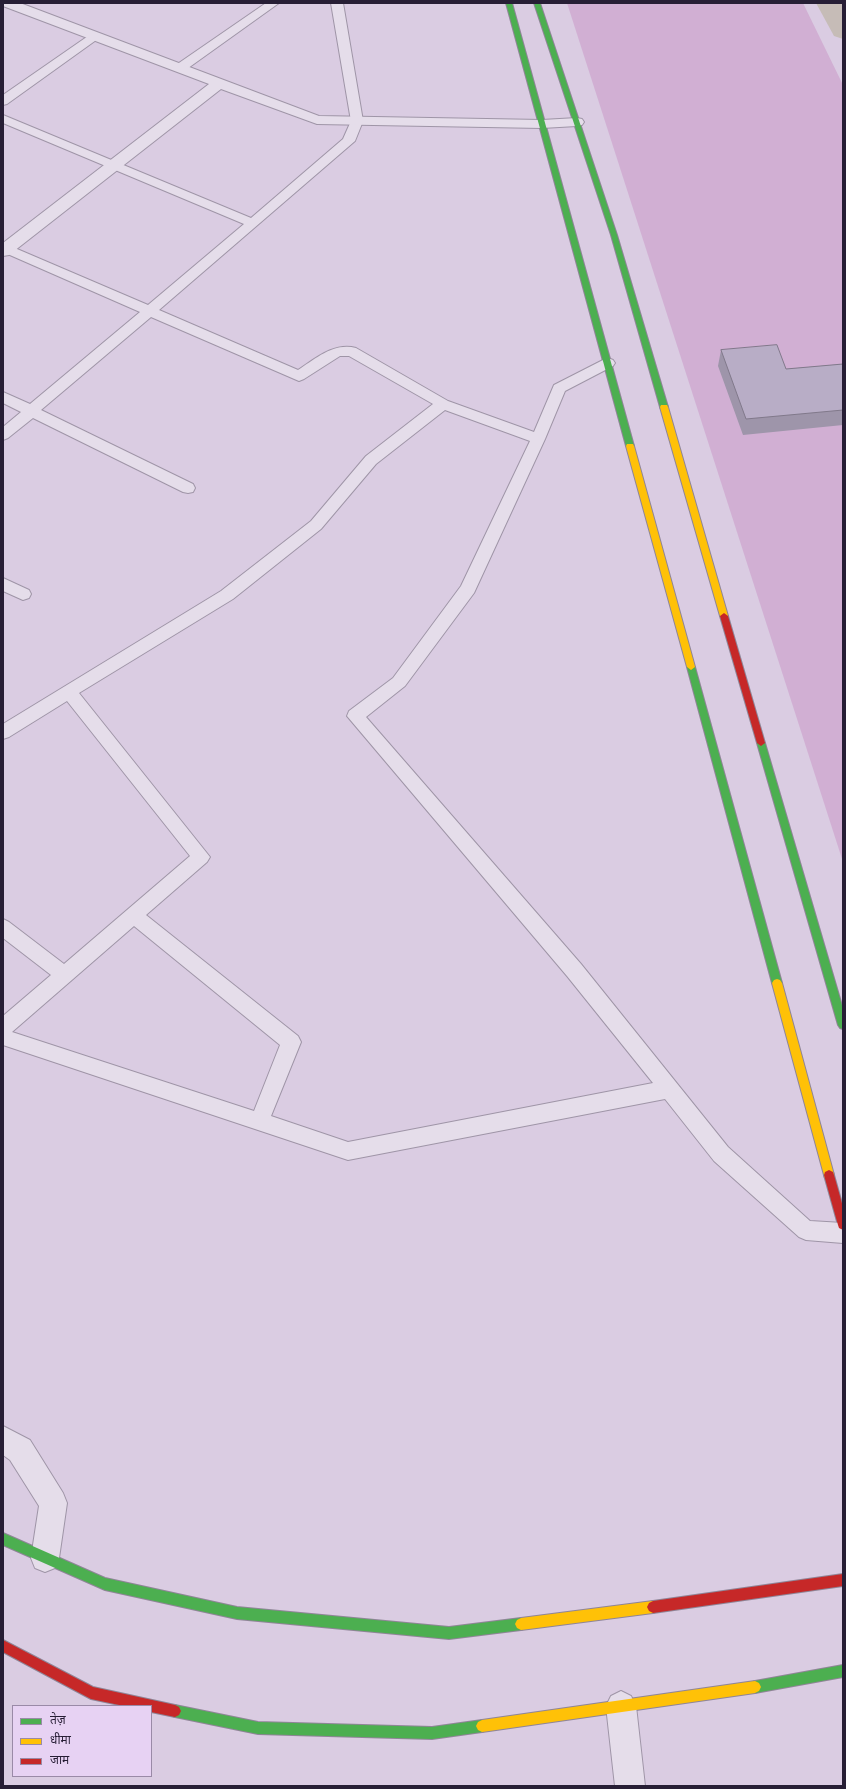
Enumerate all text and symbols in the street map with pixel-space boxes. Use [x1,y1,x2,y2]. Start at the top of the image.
legend [12,1705,152,1777]
text: तेज़ [50,1713,66,1727]
text: धीमा [50,1733,71,1747]
text: जाम [50,1753,69,1767]

